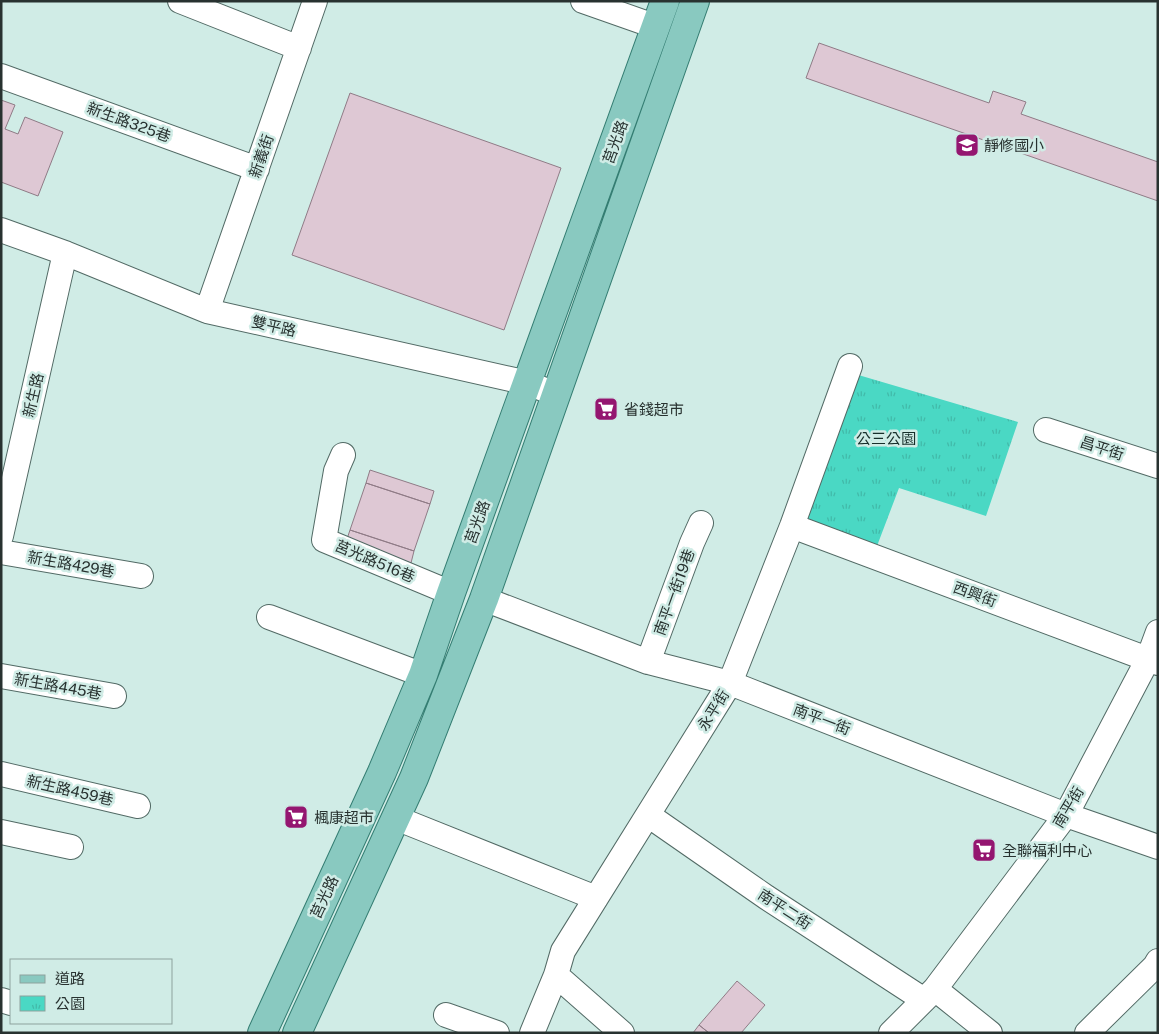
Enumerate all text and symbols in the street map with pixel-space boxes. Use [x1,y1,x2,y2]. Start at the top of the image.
street label: 新生路325巷 [85,99,173,145]
street label: 莒光路 [599,118,631,166]
street label: 新義街 [246,132,276,180]
school or university icon: 靜修國小 [954,132,980,158]
place label: 靜修國小 [984,137,1044,154]
street label: 雙平路 [250,313,298,339]
street label: 新生路 [20,371,46,419]
supermarket icon: 省錢超市 [593,396,619,422]
place label: 省錢超市 [624,401,684,418]
park label: 公三公園 [856,430,916,447]
street label: 昌平街 [1078,433,1126,463]
street label: 莒光路 [461,498,493,546]
street label: 莒光路516巷 [333,537,417,585]
street label: 南平一街19巷 [651,547,697,637]
street label: 新生路429巷 [26,548,116,580]
street label: 西興街 [951,578,999,610]
street label: 新生路445巷 [13,670,103,702]
street label: 永平街 [694,686,732,734]
street label: 南平一街 [791,700,853,738]
street label: 新生路459巷 [25,772,115,808]
street label: 南平街 [1049,783,1087,831]
supermarket icon: 楓康超市 [283,804,309,830]
place label: 楓康超市 [314,809,374,826]
supermarket icon: 全聯福利中心 [971,837,997,863]
place label: 全聯福利中心 [1002,842,1092,859]
street label: 莒光路 [307,873,341,921]
street label: 南平二街 [755,886,815,932]
legend [10,959,172,1024]
text: 道路 [55,970,85,987]
text: 公園 [55,995,85,1012]

